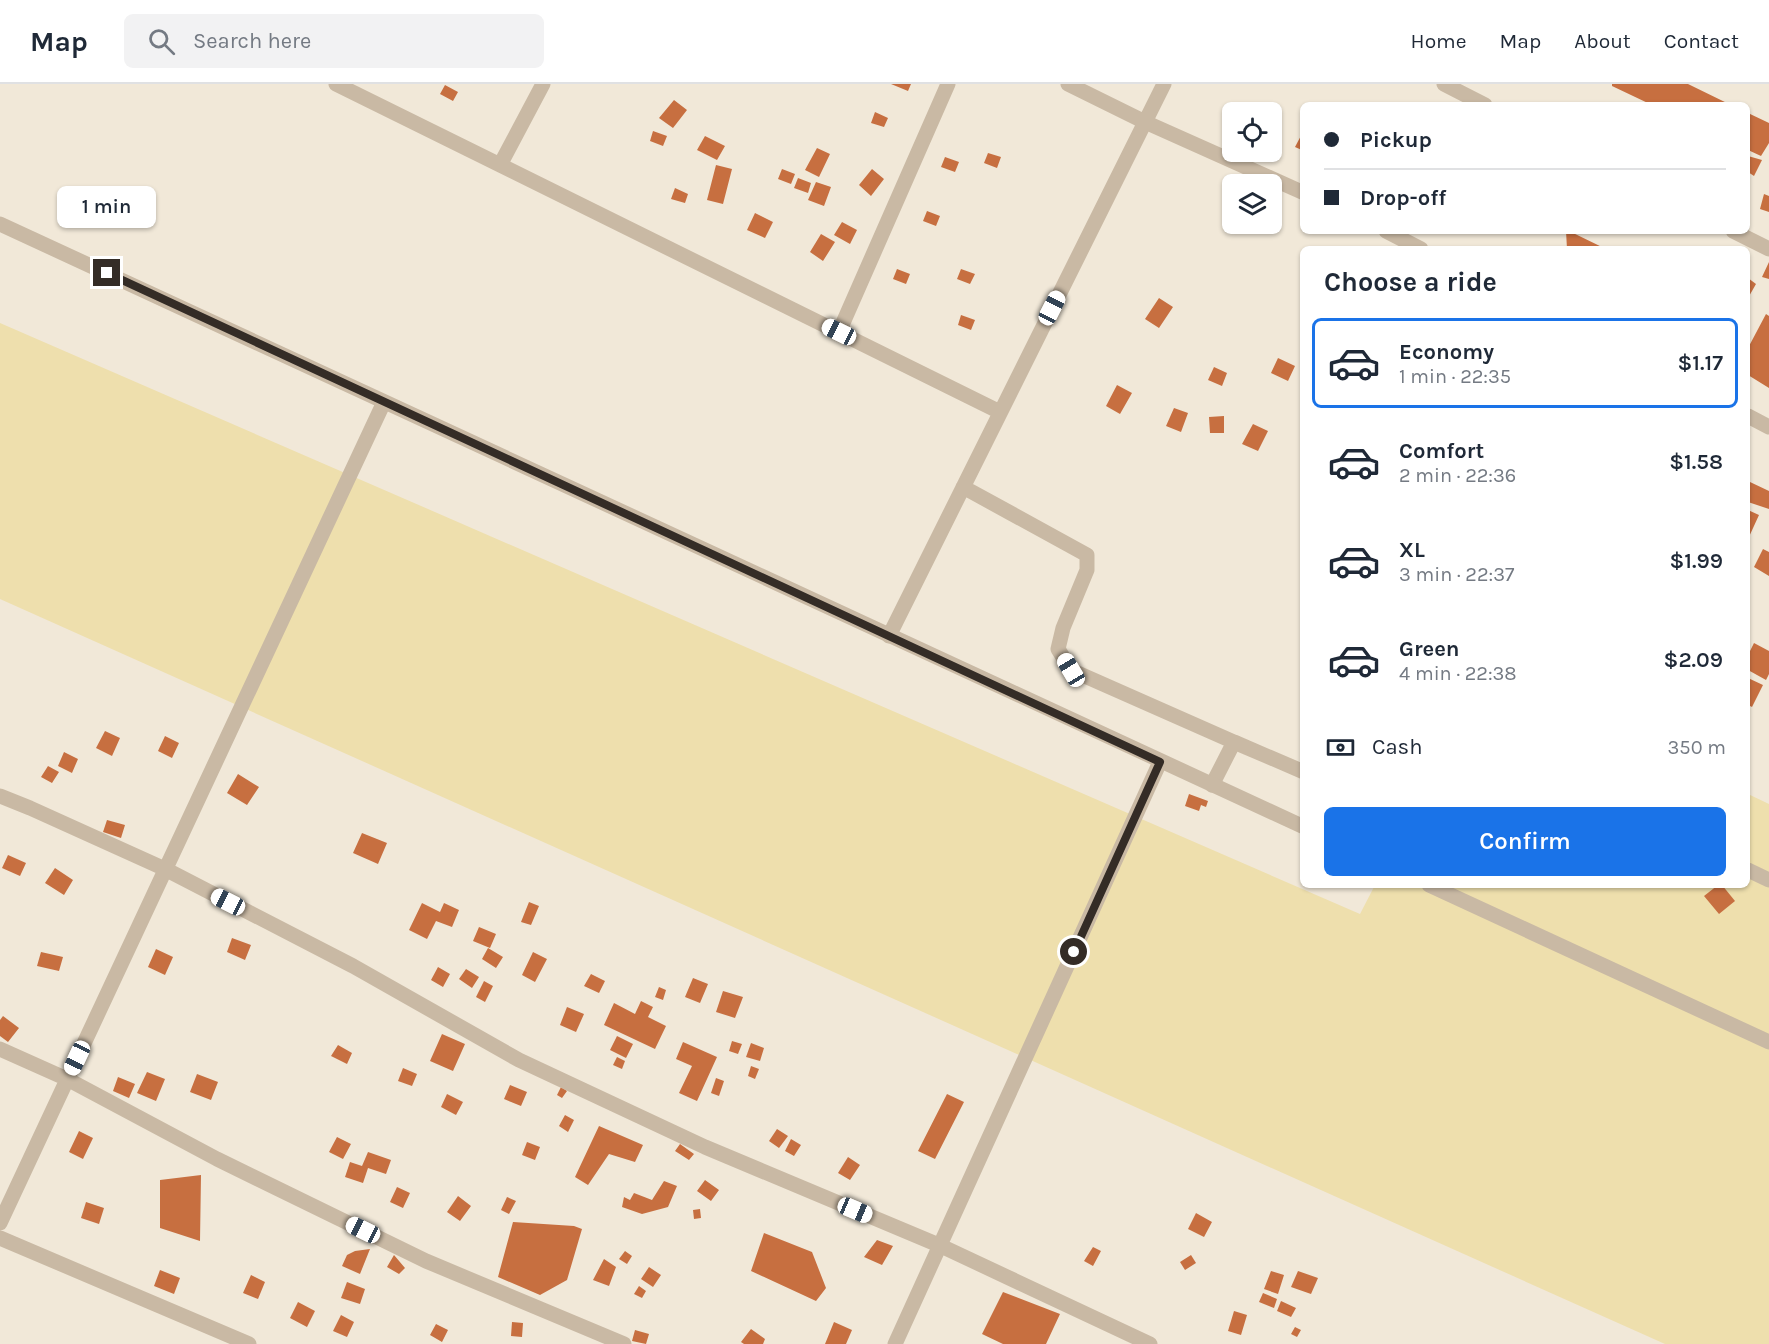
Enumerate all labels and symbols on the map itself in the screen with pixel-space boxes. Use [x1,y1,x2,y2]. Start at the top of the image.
callout: 1 min [57,186,156,228]
route end [93,259,120,286]
car [1036,288,1068,328]
car [819,316,859,348]
car [1054,650,1088,690]
car [208,886,248,918]
route start [1060,938,1087,965]
car [61,1038,93,1078]
car [835,1195,875,1225]
car [343,1214,383,1246]

